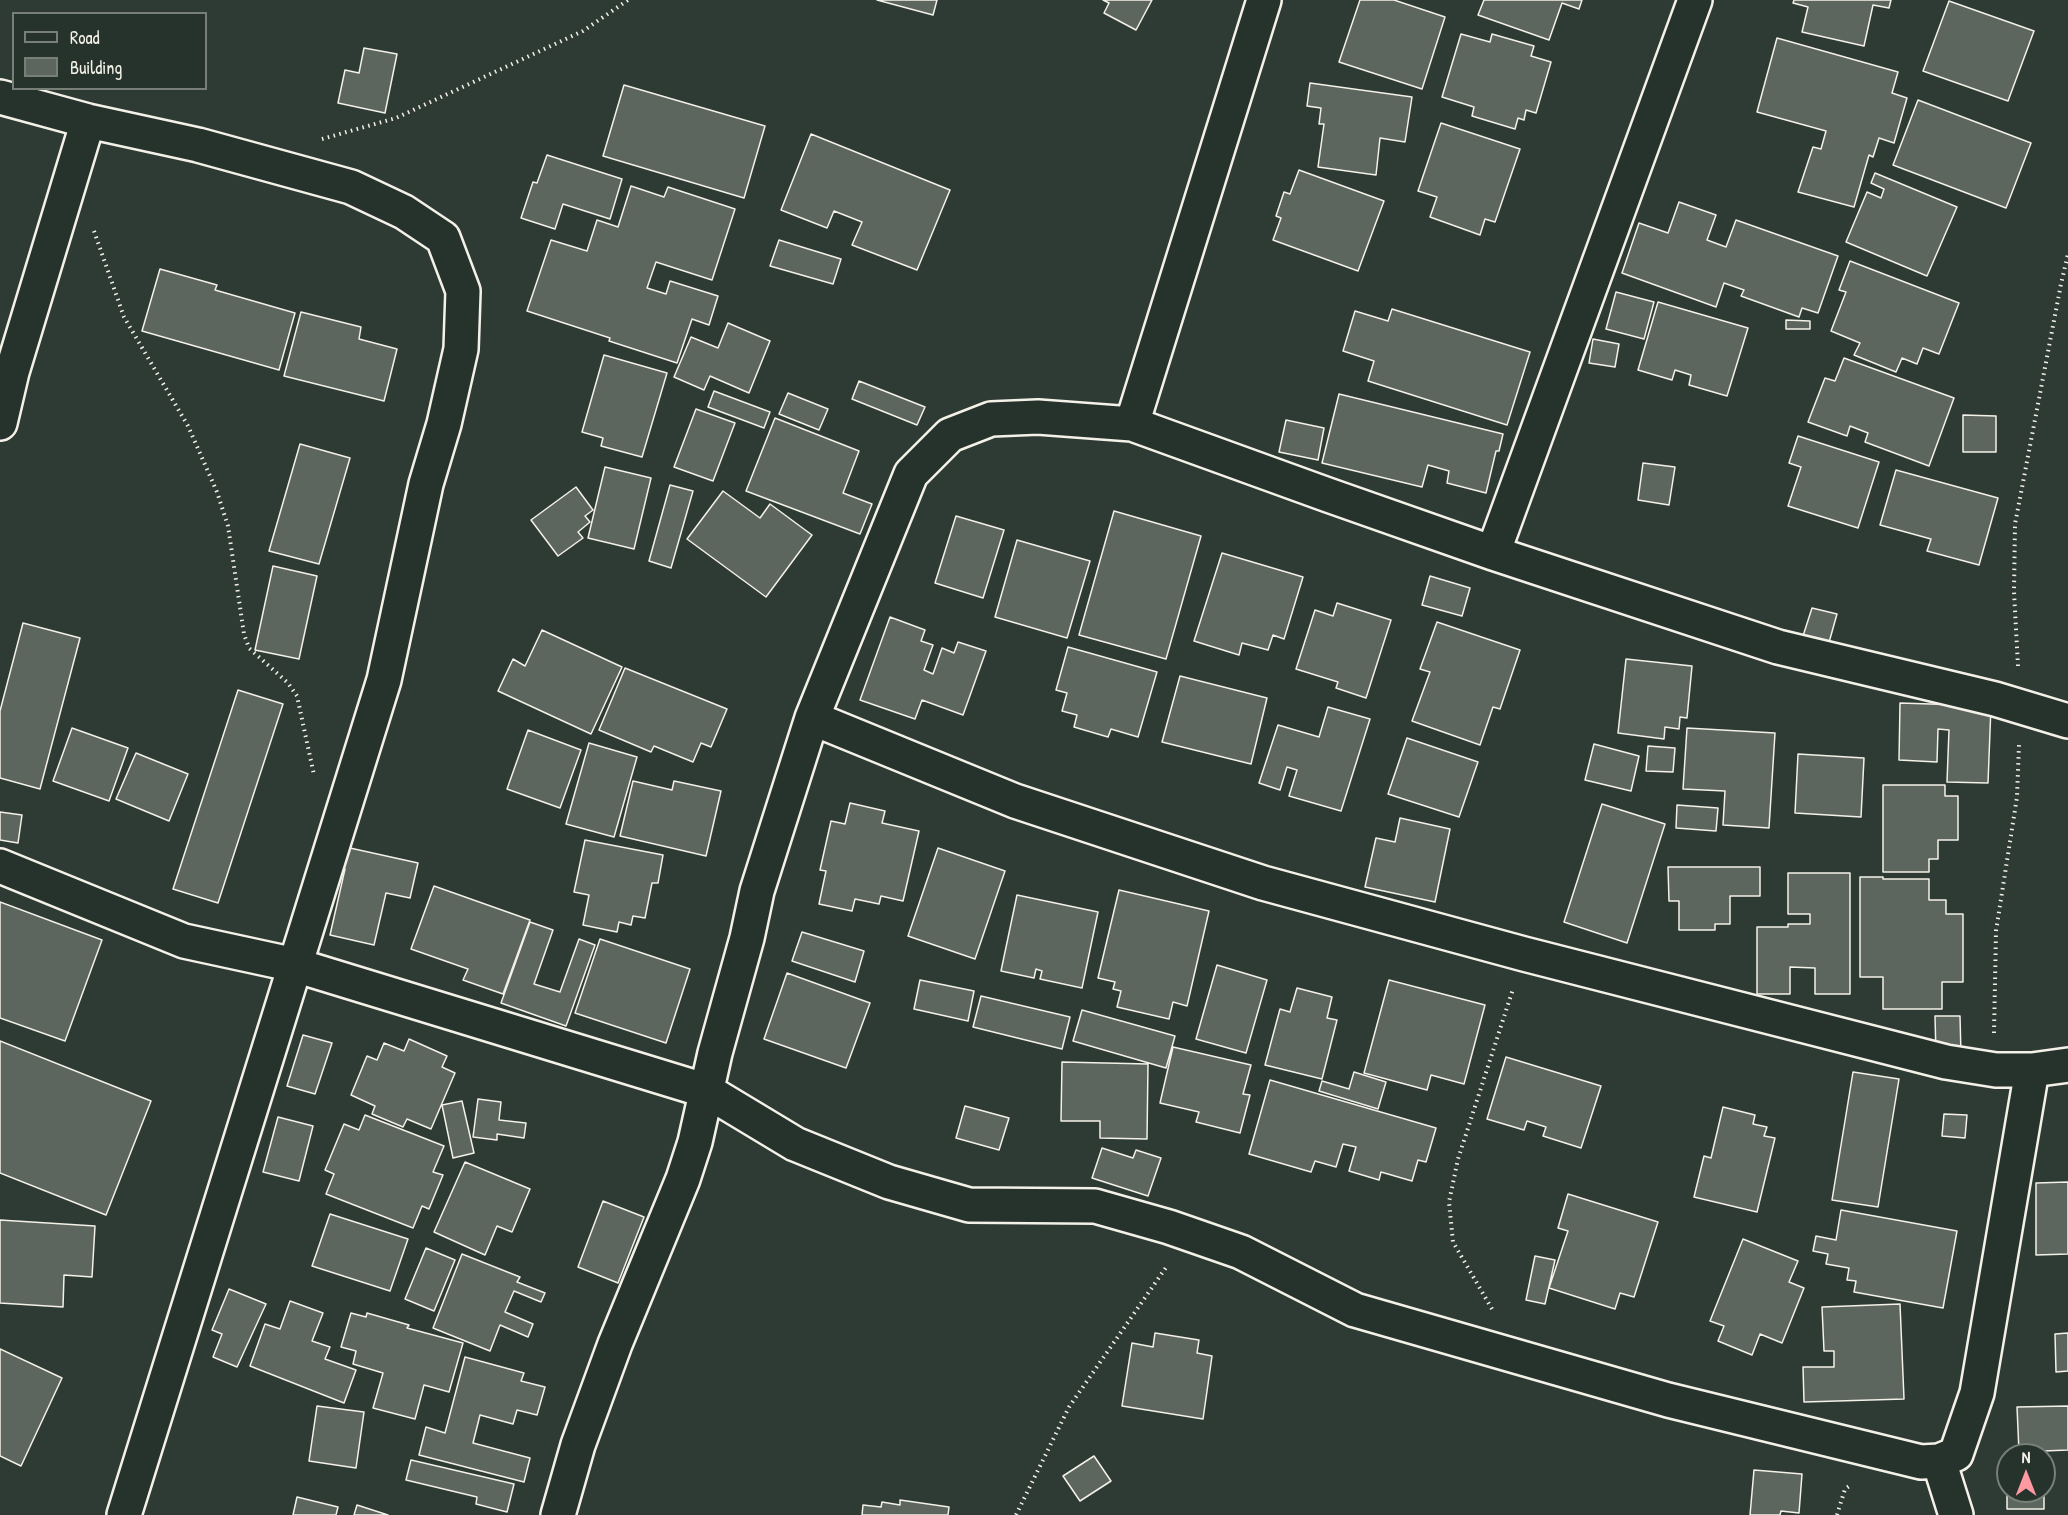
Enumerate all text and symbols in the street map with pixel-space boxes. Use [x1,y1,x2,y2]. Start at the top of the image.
legend [12,12,207,90]
text: Road [70,25,100,50]
text: Building [70,55,122,80]
north arrow [1996,1443,2056,1503]
text: N [2022,1446,2030,1468]

